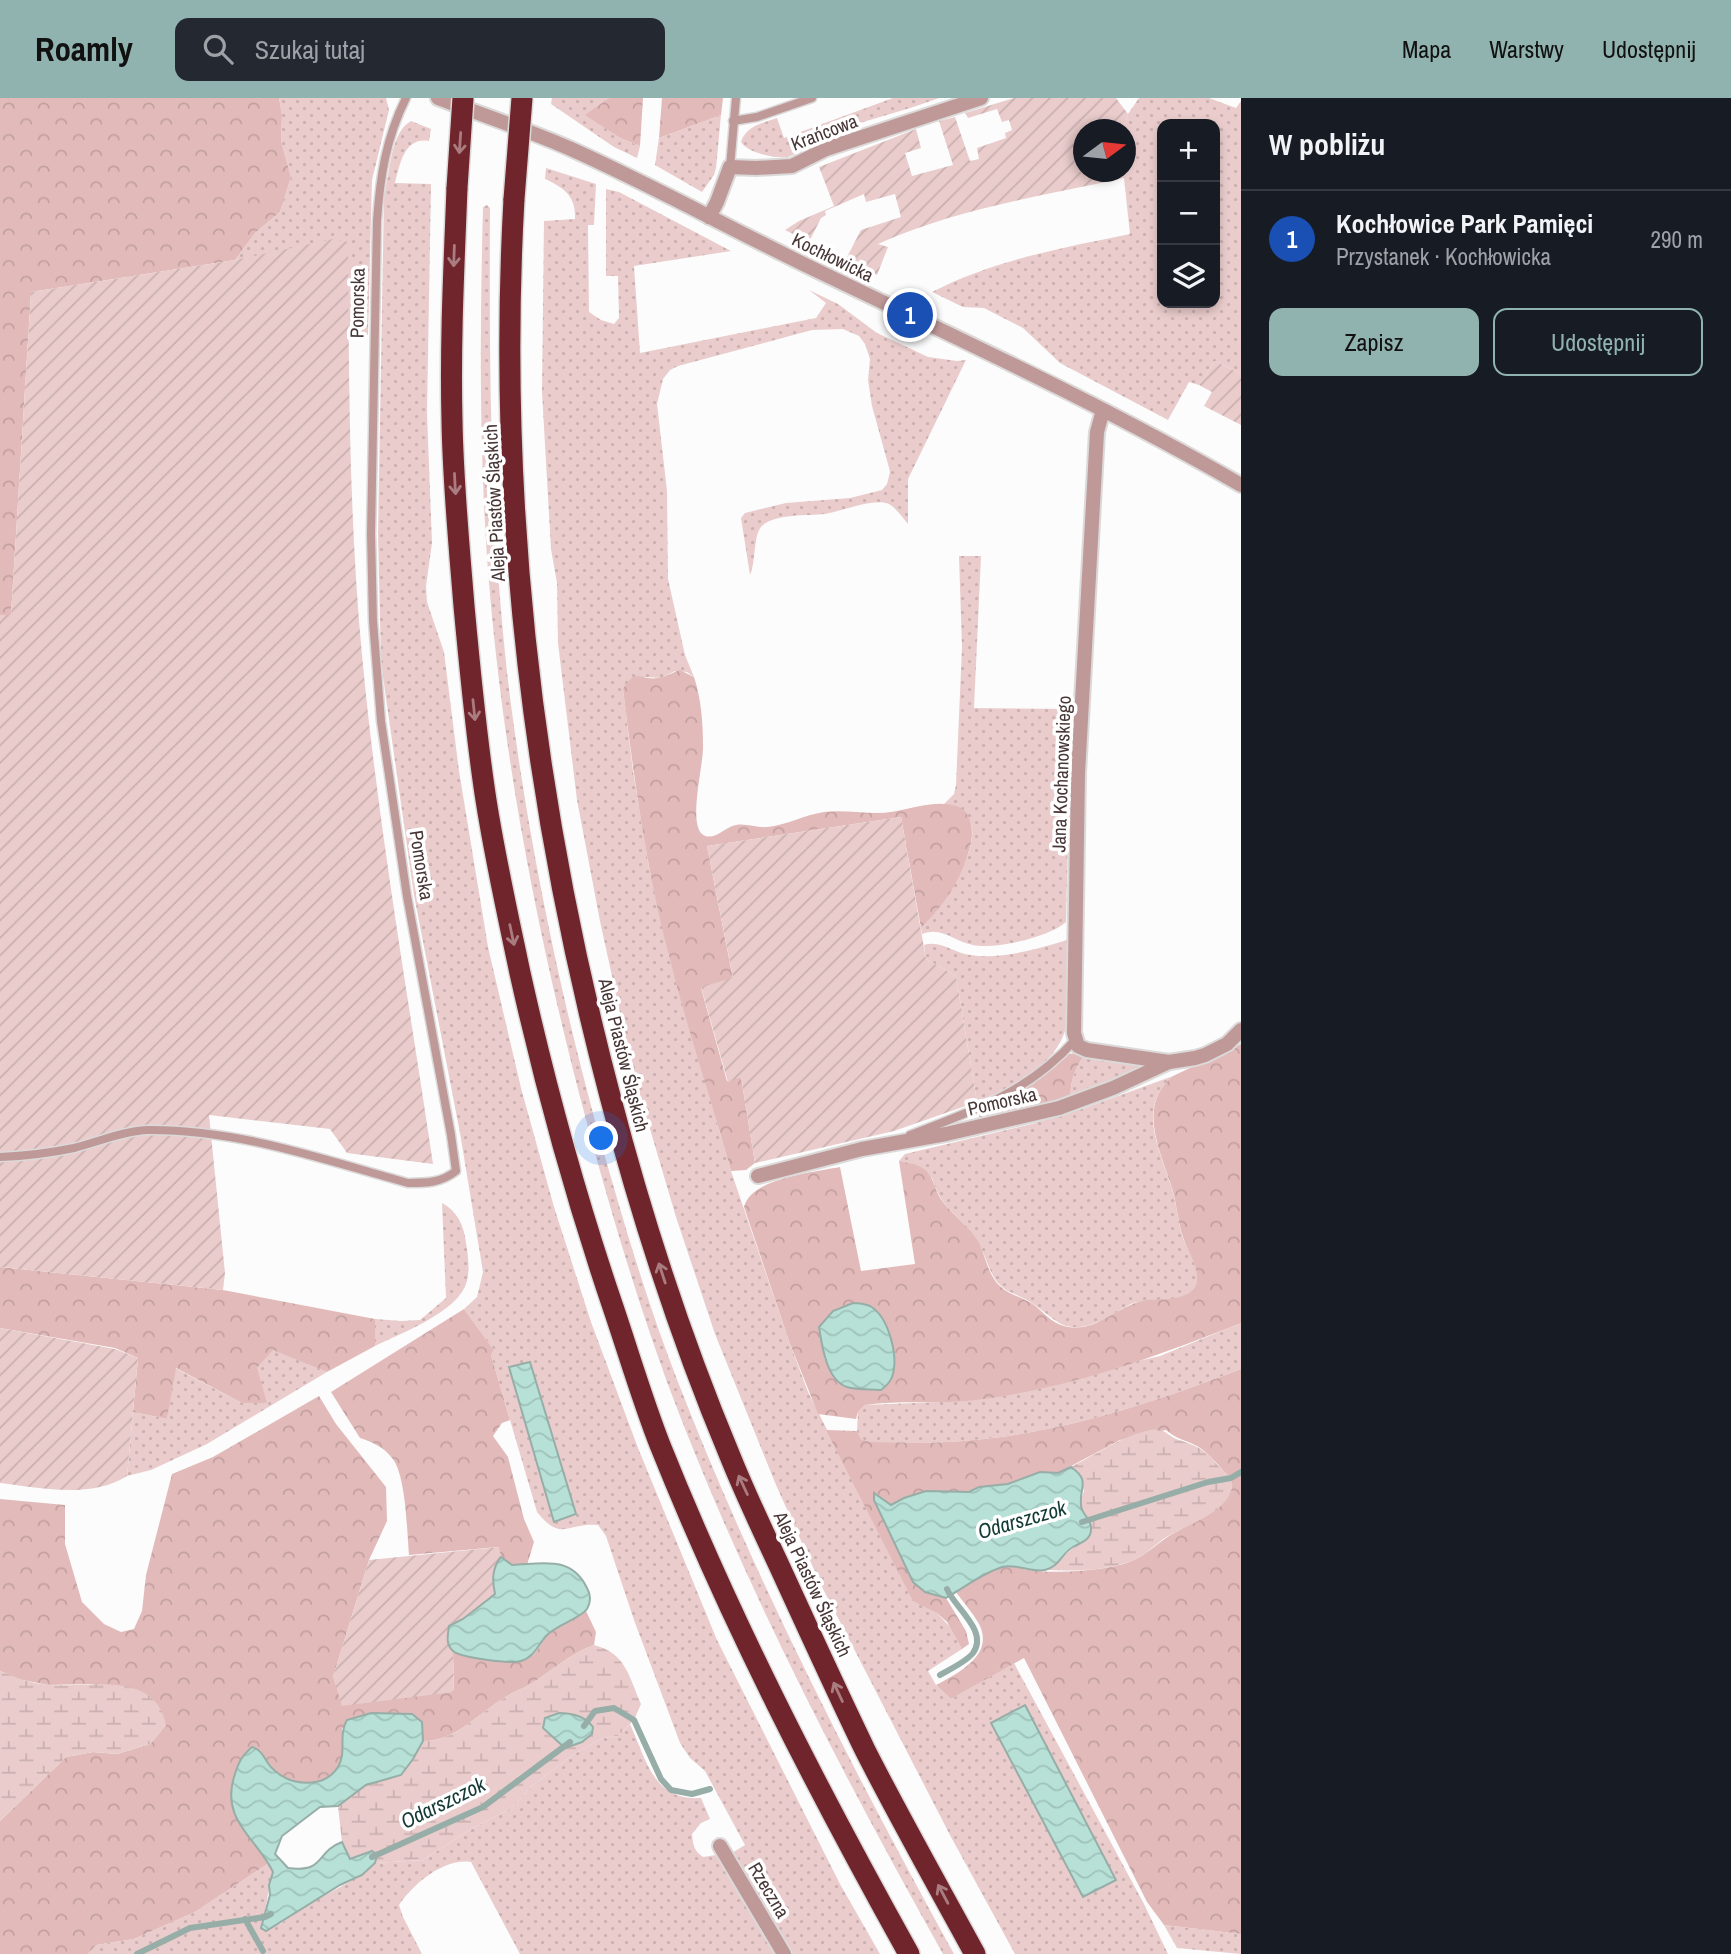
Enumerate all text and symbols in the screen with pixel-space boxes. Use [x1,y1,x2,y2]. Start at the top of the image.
search box [175,18,665,81]
text: Roamly [35,27,133,71]
icon: search [199,30,237,68]
text: Szukaj tutaj [255,32,365,67]
text: Mapa [1402,33,1451,65]
text: Warstwy [1489,33,1564,65]
text: Udostępnij [1602,33,1696,65]
street label: Krańcowa [787,107,861,157]
north arrow [1073,119,1136,182]
map controls [1157,119,1220,308]
button: + [1157,119,1220,182]
text: W pobliżu [1269,124,1385,164]
one-way arrow [453,131,466,154]
button: − [1157,182,1220,245]
text: Kochłowice Park Pamięci [1336,206,1593,241]
text: 1 [1287,224,1297,255]
text: 290 m [1651,224,1703,255]
street label: Kochłowicka [788,226,878,288]
text: Przystanek · Kochłowicka [1336,241,1551,272]
one-way arrow [447,245,460,268]
button: layers [1157,245,1220,308]
street label: Pomorska [343,267,371,338]
pin: 1 [887,289,933,341]
button: Zapisz [1269,308,1479,376]
button: Udostępnij [1493,308,1703,376]
street label: Aleja Piastów Śląskich [477,424,511,583]
one-way arrow [448,472,461,495]
street label: Jana Kochanowskiego [1045,695,1077,853]
one-way arrow [468,699,481,721]
street label: Pomorska [404,828,440,902]
one-way arrow [506,923,519,946]
street label: Aleja Piastów Śląskich [592,974,656,1135]
street label: Pomorska [965,1080,1039,1122]
your location [584,1121,618,1155]
one-way arrow [654,1262,667,1284]
one-way arrow [736,1475,749,1496]
water label: Odarszczok [974,1493,1071,1546]
street label: Aleja Piastów Śląskich [767,1506,858,1661]
one-way arrow [831,1682,844,1703]
water label: Odarszczok [396,1769,491,1836]
street label: Rzeczna [742,1857,796,1923]
one-way arrow [935,1884,949,1905]

